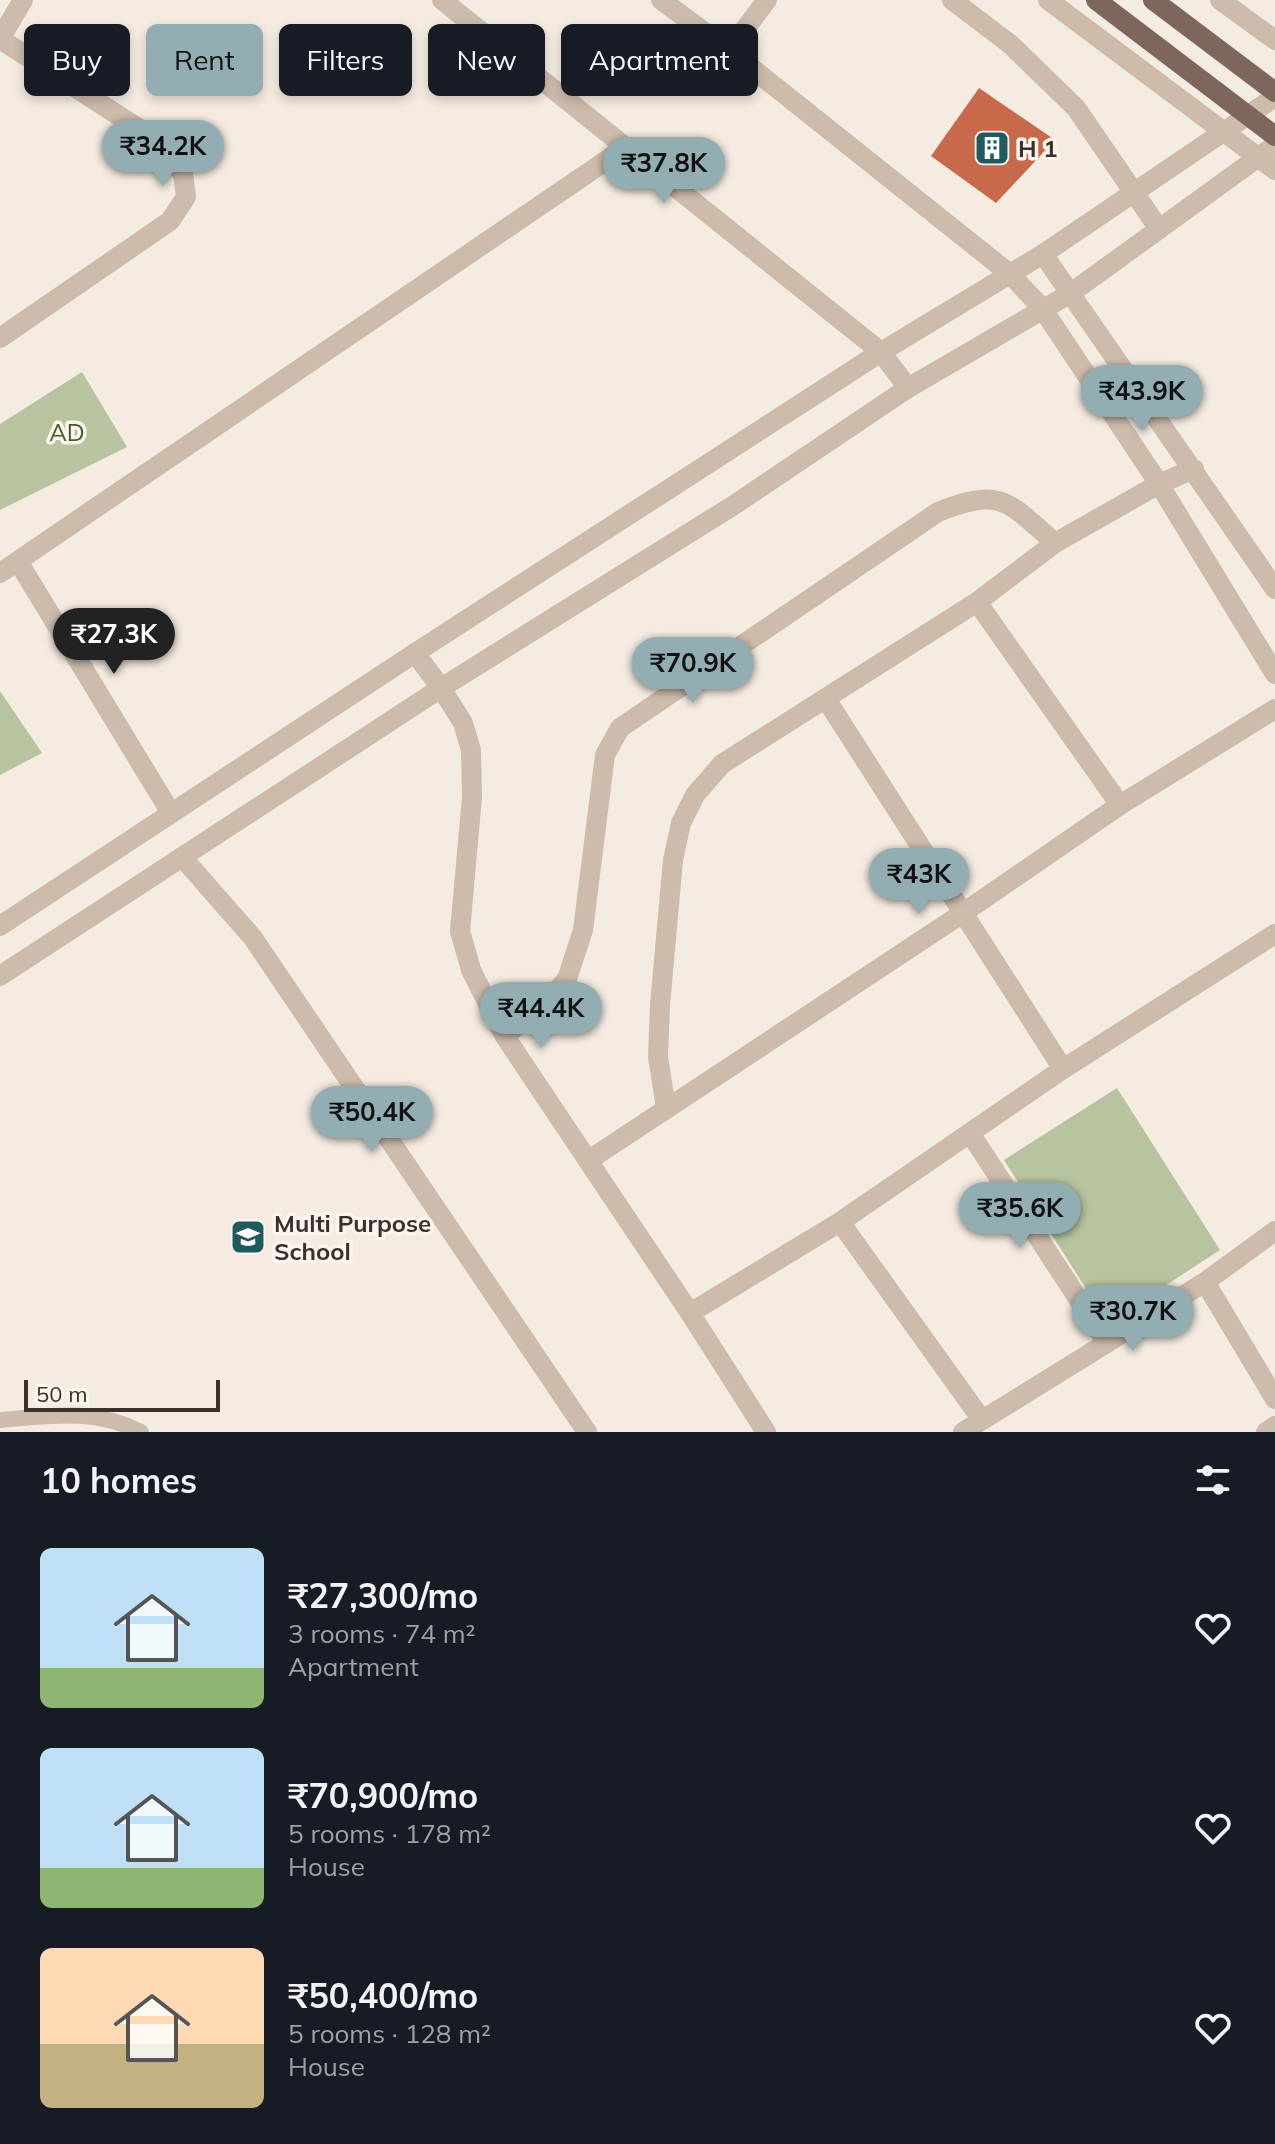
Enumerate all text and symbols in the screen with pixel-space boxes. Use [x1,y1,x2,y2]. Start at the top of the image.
chip: Buy [24,24,130,96]
chip: Rent [146,24,263,96]
chip: Filters [279,24,412,96]
chip: New [428,24,545,96]
chip: Apartment [561,24,758,96]
pin: ₹34.2K [98,120,228,188]
text: ₹34.2K [120,129,206,162]
building icon: H 1 [973,129,1011,167]
place label: H 1 [1018,133,1058,163]
pin: ₹37.8K [599,137,729,205]
text: ₹37.8K [621,146,707,179]
pin: ₹43.9K [1077,365,1207,433]
text: ₹43.9K [1099,374,1185,407]
park label: AD [49,417,85,447]
pin: ₹27.3K [49,608,179,676]
text: ₹27.3K [71,617,157,650]
pin: ₹70.9K [628,637,758,705]
text: ₹70.9K [650,646,736,679]
pin: ₹43K [872,848,966,916]
text: ₹43K [887,857,951,890]
pin: ₹44.4K [476,982,606,1050]
text: ₹44.4K [498,991,584,1024]
pin: ₹50.4K [307,1086,437,1154]
text: ₹50.4K [329,1095,415,1128]
pin: ₹35.6K [955,1182,1085,1250]
text: ₹35.6K [977,1191,1063,1224]
place label: Multi Purpose School [274,1208,431,1266]
school or university icon: Multi Purpose School [229,1218,267,1256]
pin: ₹30.7K [1068,1285,1198,1353]
text: ₹30.7K [1090,1294,1176,1327]
scale bar [24,1376,220,1412]
text: 50 m [36,1380,87,1408]
icon: filters [1191,1458,1235,1502]
text: 10 homes [40,1459,197,1502]
text: ₹27,300/mo [288,1574,478,1617]
icon: home [104,1580,200,1676]
icon: heart [1191,1606,1235,1650]
text: 3 rooms · 74 m² [288,1617,475,1650]
text: Apartment [288,1650,419,1683]
text: ₹70,900/mo [288,1774,478,1817]
icon: home [104,1780,200,1876]
icon: heart [1191,1806,1235,1850]
text: 5 rooms · 178 m² [288,1817,491,1850]
text: House [288,1850,365,1883]
text: ₹50,400/mo [288,1974,478,2017]
icon: home [104,1980,200,2076]
icon: heart [1191,2006,1235,2050]
text: 5 rooms · 128 m² [288,2017,491,2050]
text: House [288,2050,365,2083]

